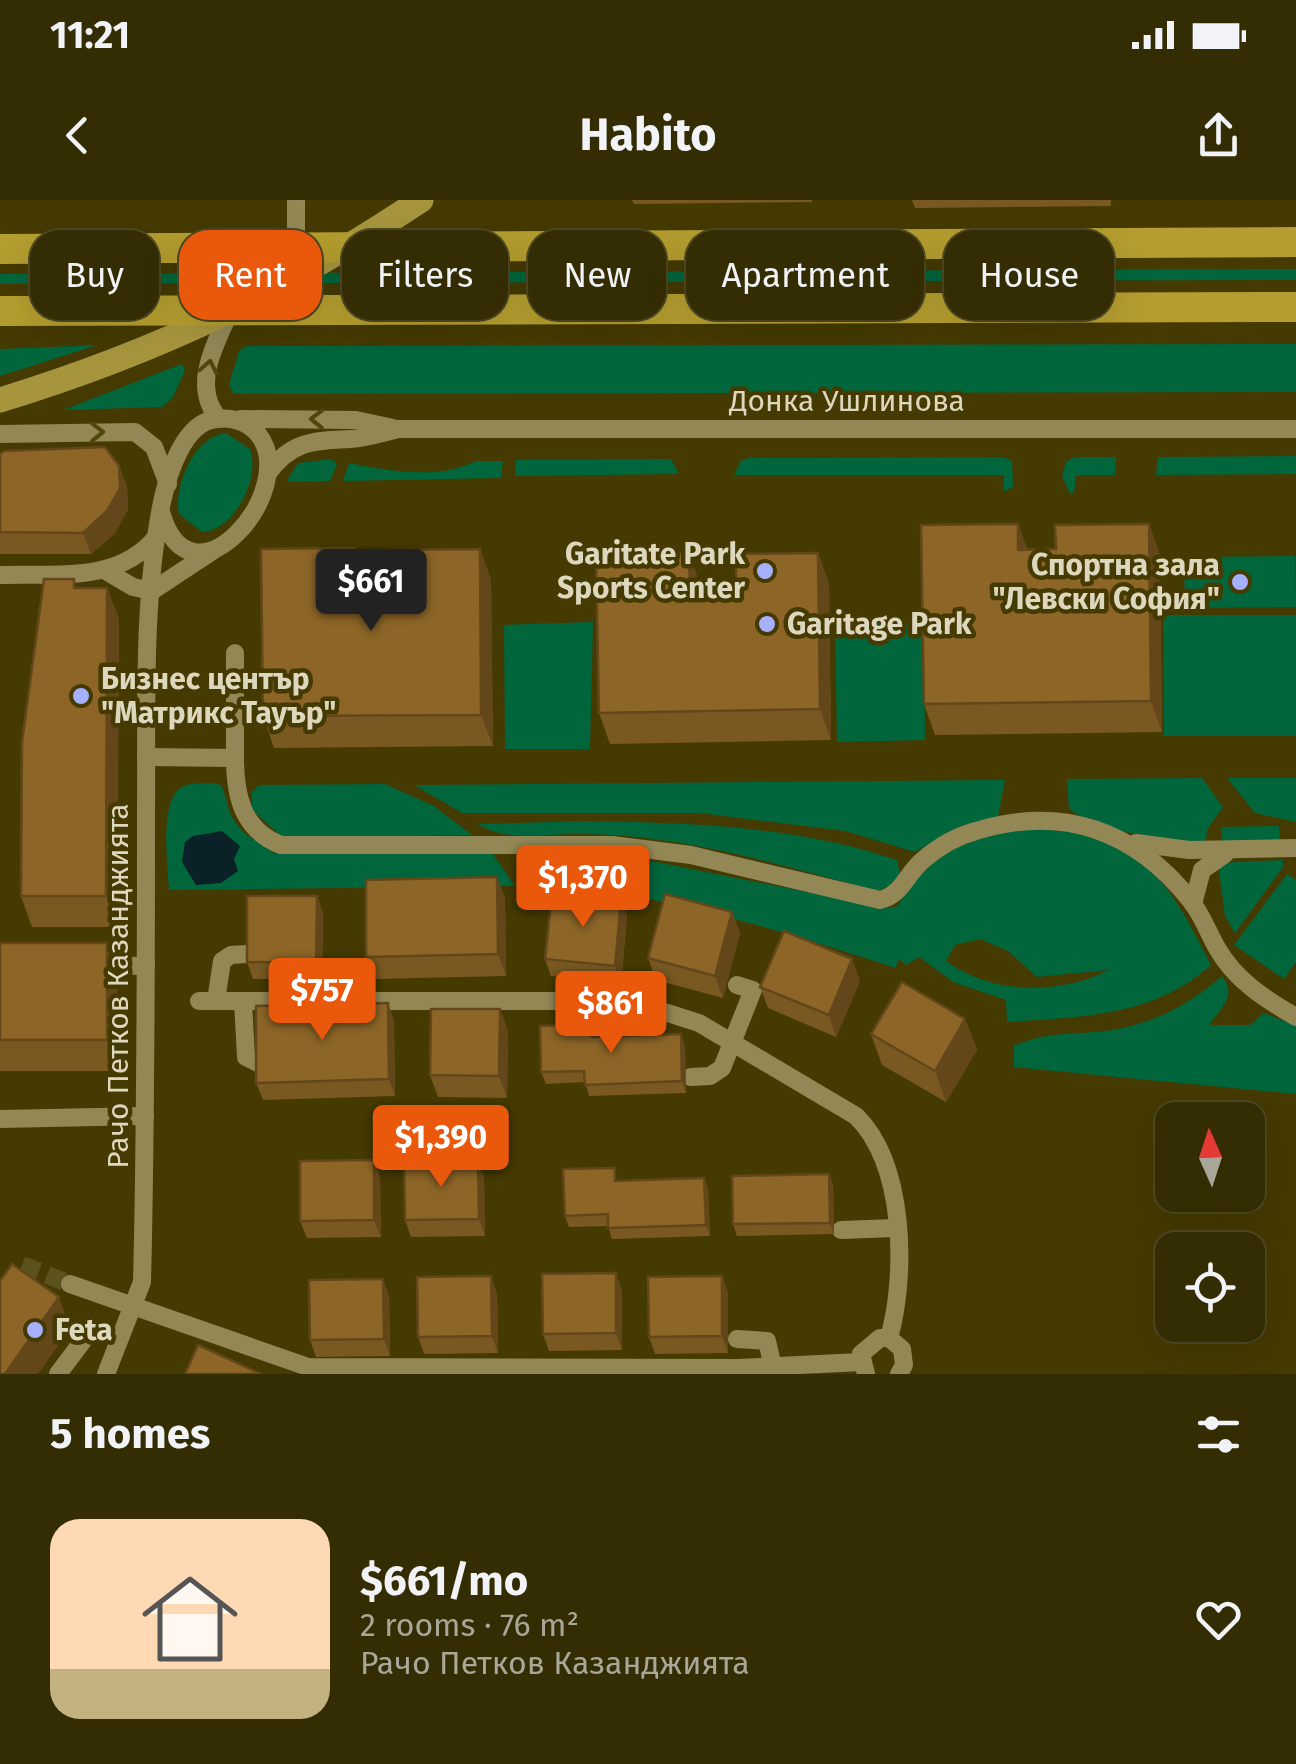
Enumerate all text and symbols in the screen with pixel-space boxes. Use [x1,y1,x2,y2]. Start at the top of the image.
text: 11:21 [50,12,130,58]
icon: back [50,108,105,163]
text: Habito [579,108,717,162]
icon: share [1191,108,1246,163]
chip: Buy [30,230,159,320]
chip: Rent [179,230,322,320]
chip: Filters [342,230,508,320]
chip: New [528,230,666,320]
chip: Apartment [686,230,924,320]
chip: House [944,230,1114,320]
one-way arrow [198,359,219,375]
street label: Донка Ушлинова [728,383,965,419]
one-way arrow [309,408,324,430]
one-way arrow [90,422,106,443]
place label: Garitate Park Sports Center [557,536,746,606]
place label: Спортна зала "Левски София" [992,547,1220,617]
pin: $661 [312,549,430,634]
marker: Garitate Park Sports Center [754,560,776,582]
text: $661 [338,562,404,600]
marker: Спортна зала "Левски София" [1229,571,1251,593]
place label: Garitage Park [787,606,972,642]
marker: Garitage Park [756,613,778,635]
place label: Бизнес център "Матрикс Тауър" [101,661,336,731]
marker: Бизнес център "Матрикс Тауър" [70,685,92,707]
street label: Рачо Петков Казанджията [100,803,136,1169]
pin: $1,370 [502,845,664,930]
text: $1,370 [538,858,628,896]
pin: $757 [263,958,381,1043]
text: $757 [291,971,353,1009]
pin: $861 [552,971,670,1056]
text: $861 [577,984,645,1022]
north arrow [1155,1102,1265,1212]
map controls [1155,1102,1265,1342]
pin: $1,390 [360,1105,522,1190]
text: $1,390 [395,1118,487,1156]
button: locate [1155,1232,1265,1342]
place label: Feta [55,1312,113,1348]
marker: Feta [24,1319,46,1341]
icon: filters [1191,1407,1246,1462]
text: 5 homes [50,1409,210,1459]
text: $661/mo [360,1556,528,1606]
icon: home [130,1559,250,1679]
icon: heart [1191,1592,1246,1647]
text: 2 rooms · 76 m² [360,1606,579,1644]
text: Рачо Петков Казанджията [360,1644,750,1682]

